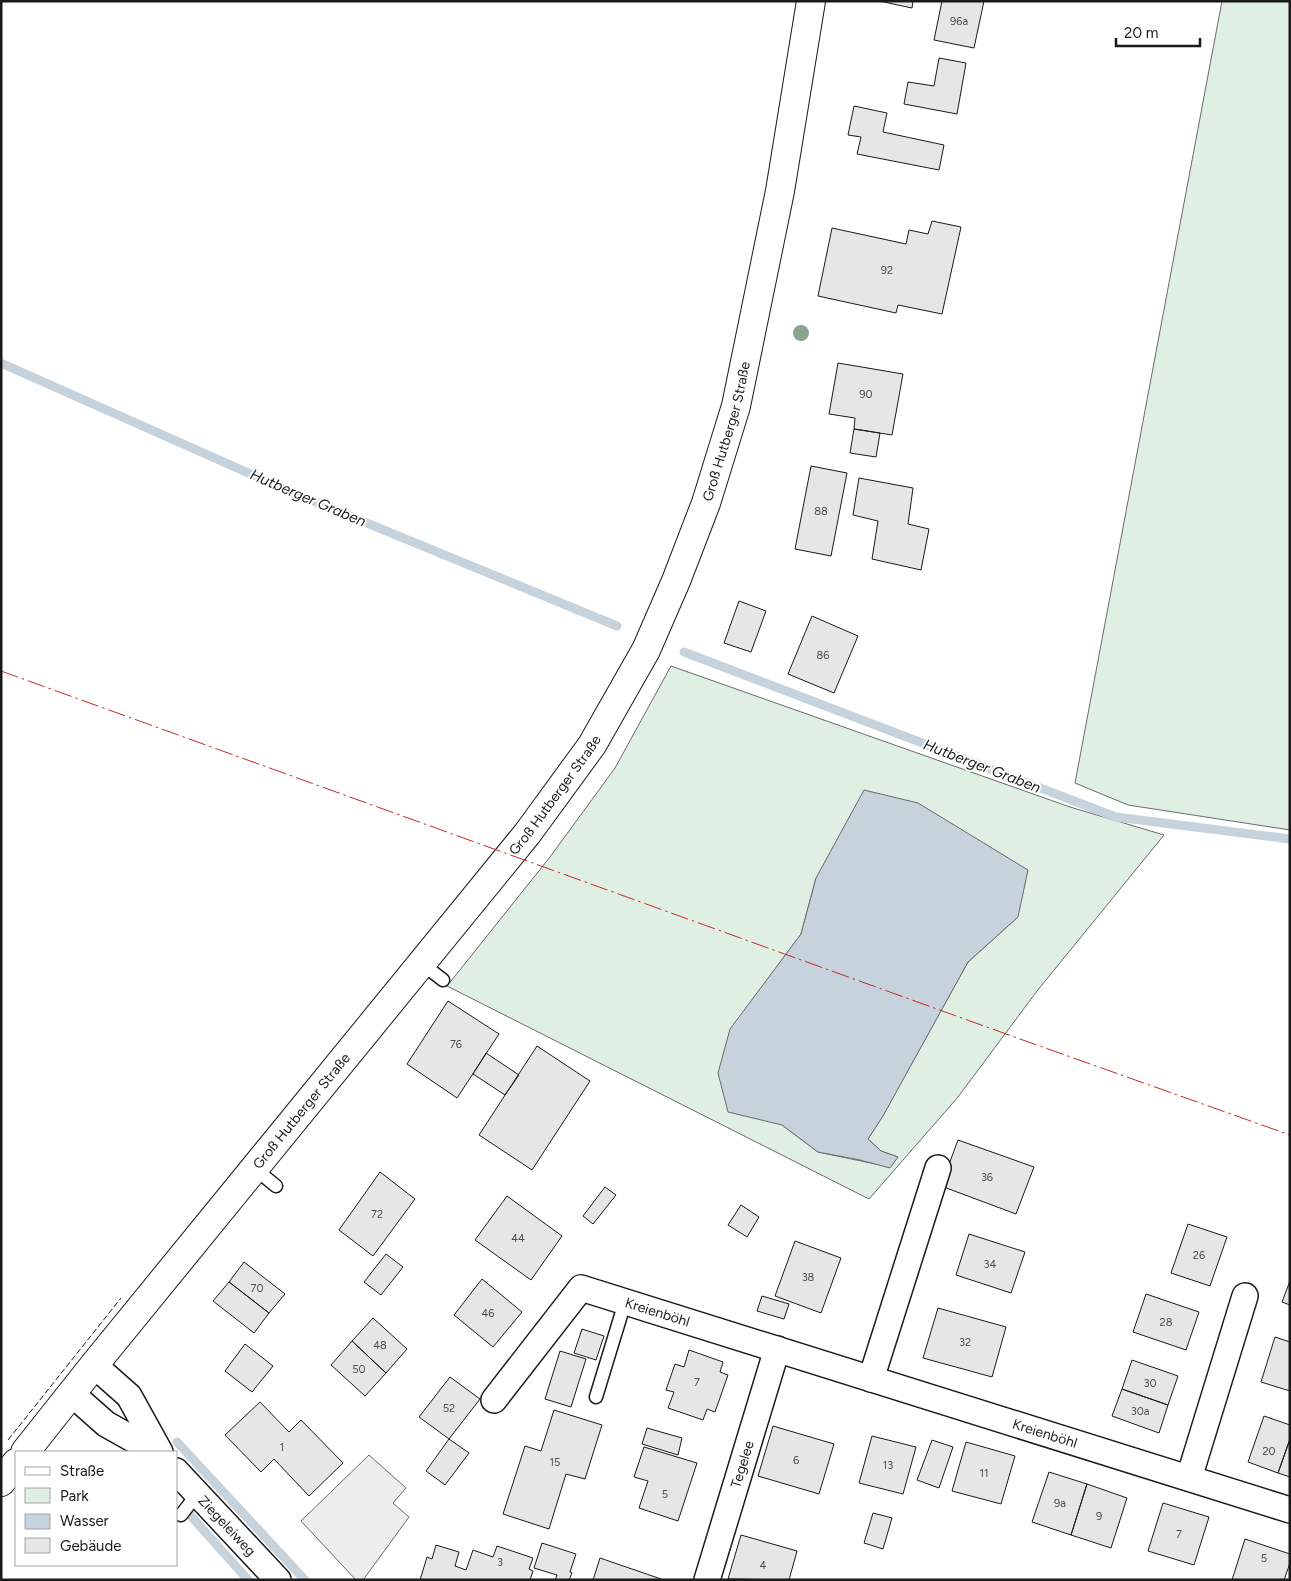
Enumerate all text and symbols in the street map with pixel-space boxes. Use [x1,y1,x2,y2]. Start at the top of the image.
house number: 96a [950,15,968,28]
scale bar [1116,15,1200,47]
text: 20 m [1124,24,1158,42]
house number: 92 [881,264,893,277]
street label: Groß Hutberger Straße [699,360,753,503]
house number: 90 [859,388,873,401]
water label: Hutberger Graben [247,465,369,531]
house number: 88 [814,505,828,518]
house number: 86 [817,649,829,662]
street label: Groß Hutberger Straße [505,732,604,858]
water label: Hutberger Graben [921,735,1043,797]
house number: 76 [450,1038,462,1051]
street label: Groß Hutberger Straße [249,1049,354,1172]
house number: 36 [981,1171,993,1184]
house number: 72 [371,1208,383,1221]
house number: 44 [511,1232,525,1245]
house number: 26 [1193,1249,1205,1262]
house number: 34 [984,1258,997,1271]
house number: 38 [802,1271,815,1284]
house number: 70 [251,1282,263,1295]
street label: Kreienböhl [623,1294,692,1330]
house number: 46 [481,1307,495,1320]
house number: 28 [1160,1316,1173,1329]
house number: 32 [959,1336,971,1349]
house number: 48 [373,1339,387,1352]
house number: 50 [352,1363,366,1376]
house number: 7 [694,1376,700,1389]
house number: 30 [1143,1377,1157,1390]
house number: 52 [443,1402,455,1415]
house number: 30a [1131,1405,1149,1418]
street label: Kreienböhl [1011,1415,1079,1451]
street label: Tegelee [727,1438,757,1490]
house number: 1 [280,1441,284,1454]
house number: 20 [1262,1445,1276,1458]
legend [15,1451,178,1566]
house number: 6 [793,1454,799,1467]
house number: 15 [550,1456,560,1469]
house number: 13 [883,1459,893,1472]
text: Straße [60,1462,104,1480]
house number: 11 [979,1467,989,1480]
text: Park [60,1487,89,1505]
house number: 5 [662,1488,668,1501]
street label: Ziegeleiweg [195,1492,260,1559]
house number: 9a [1054,1497,1066,1510]
house number: 9 [1096,1510,1102,1523]
text: Wasser [60,1512,109,1530]
house number: 7 [1176,1528,1182,1541]
text: Gebäude [60,1537,121,1555]
house number: 5 [1261,1552,1267,1565]
house number: 3 [497,1556,503,1569]
house number: 4 [760,1559,767,1572]

